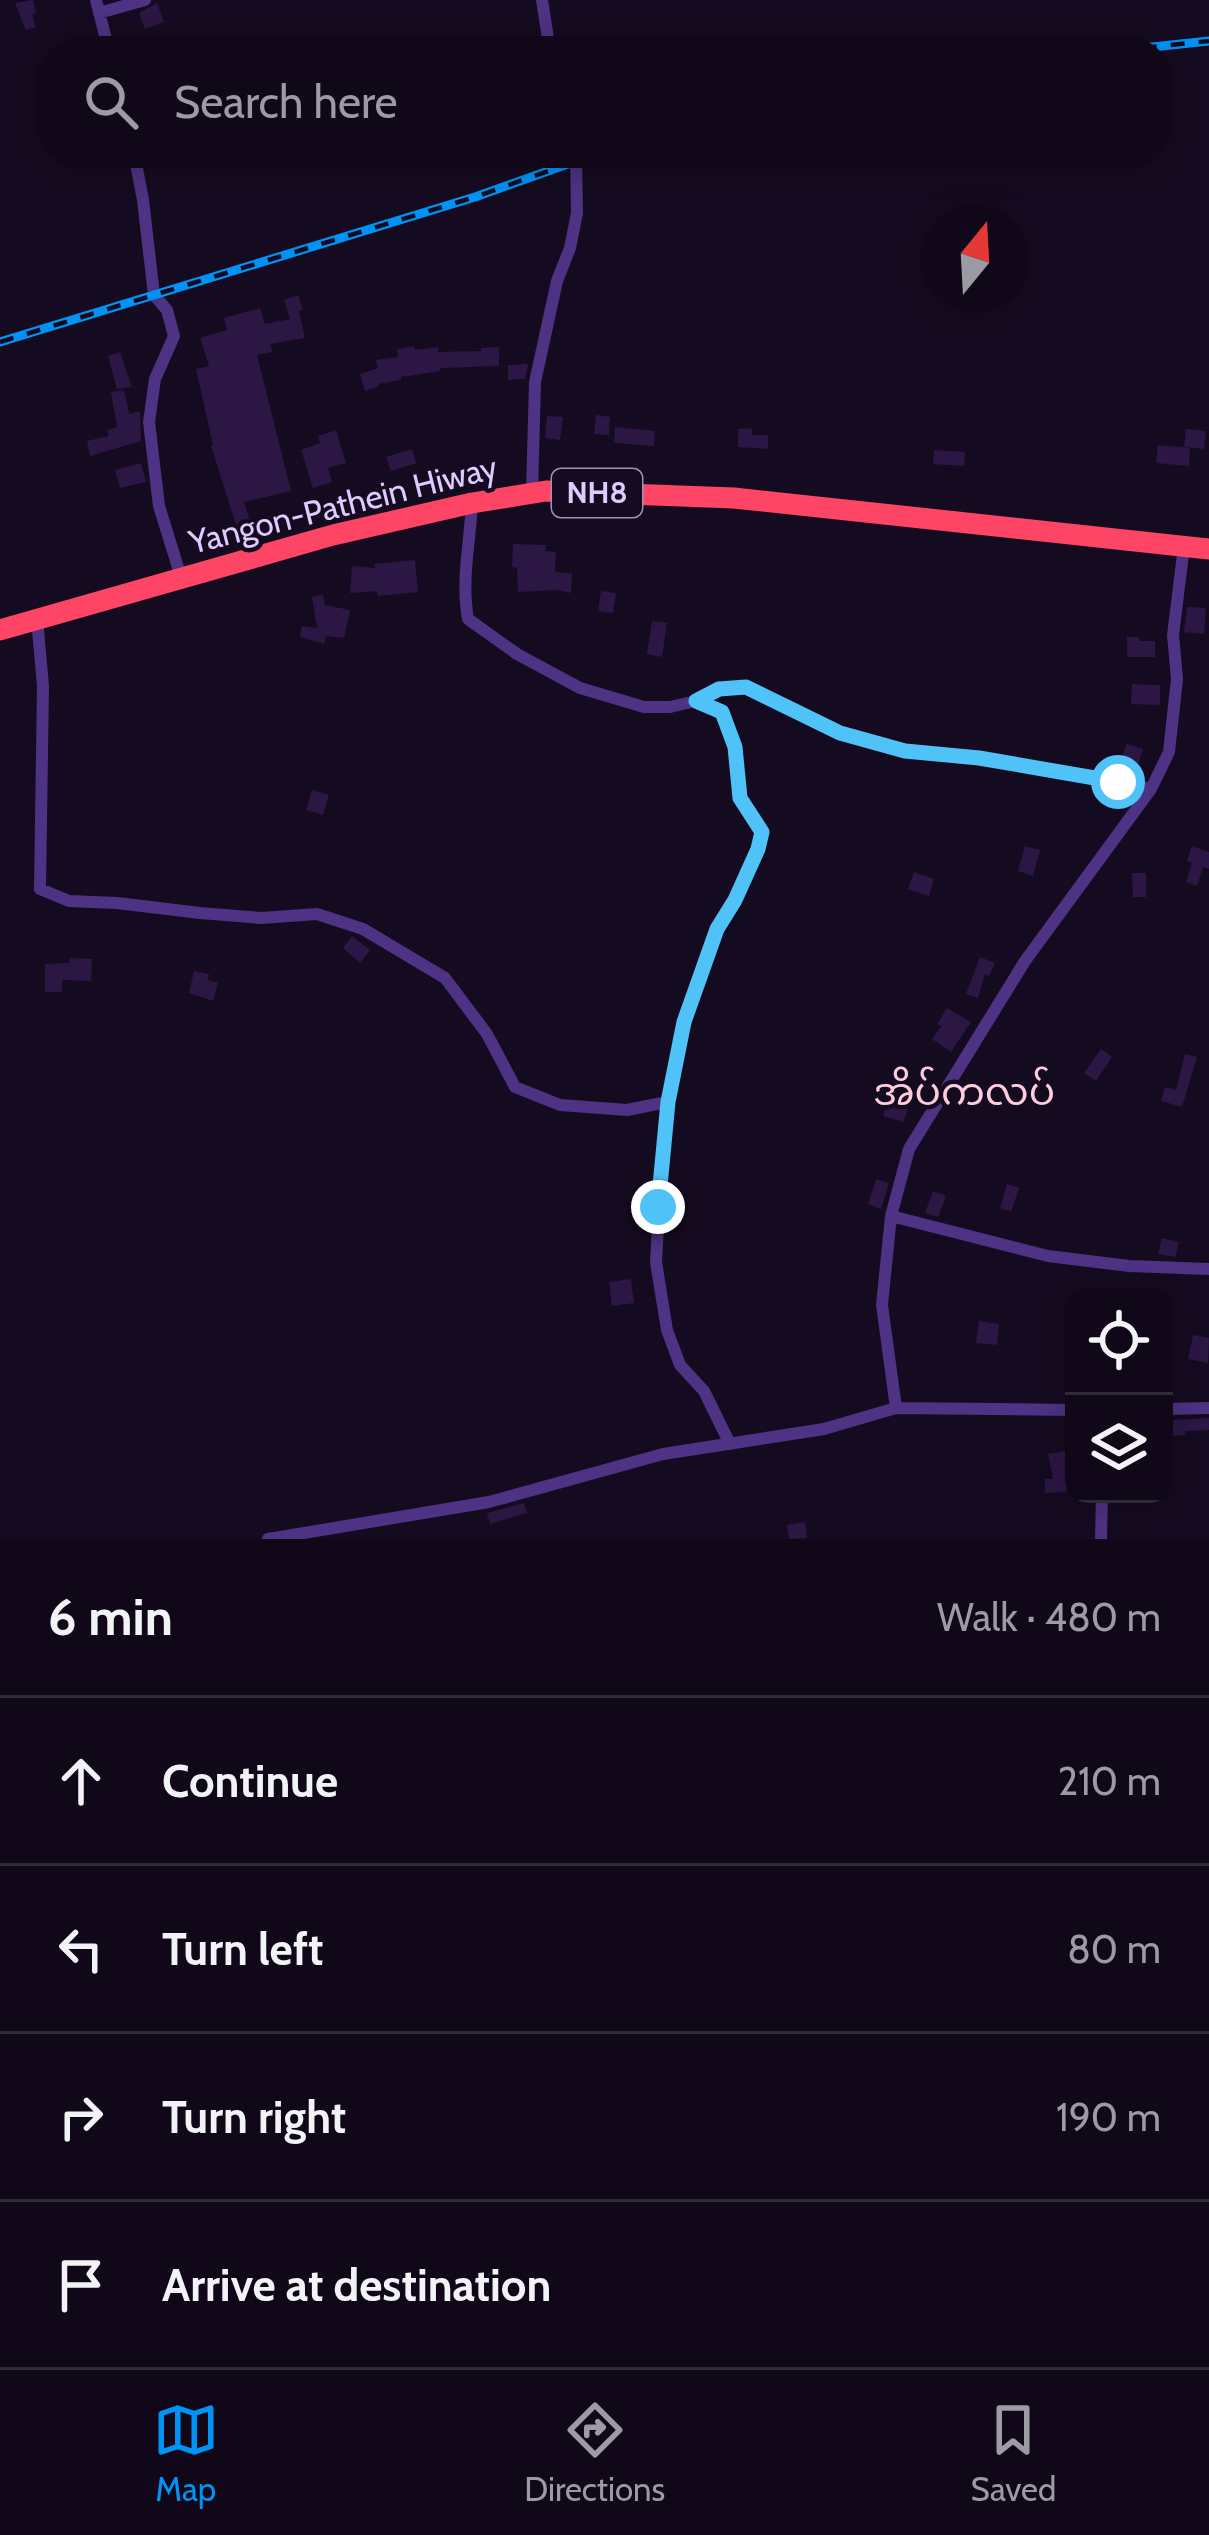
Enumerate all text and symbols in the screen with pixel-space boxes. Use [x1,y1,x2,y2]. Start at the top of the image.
search box [36,36,1173,168]
icon: search [78,69,144,135]
text: Search here [174,75,398,129]
north arrow [921,204,1029,312]
street label: Yangon-Pathein Hiway [184,446,502,562]
road number: NH8 [552,469,642,517]
route start [1091,755,1145,809]
district label: အိပ်ကလပ် [873,1066,1055,1115]
route end [631,1180,685,1234]
map controls [1065,1287,1173,1503]
button: locate [1065,1287,1173,1395]
button: layers [1065,1395,1173,1503]
text: 6 min [48,1586,173,1648]
text: Walk · 480 m [937,1593,1161,1641]
icon: ahead [48,1748,114,1814]
text: Continue [162,1754,338,1808]
text: 210 m [1058,1757,1161,1805]
icon: left [48,1916,114,1982]
text: Turn left [162,1922,324,1976]
text: 80 m [1067,1925,1161,1973]
icon: right [48,2084,114,2150]
text: Turn right [162,2090,346,2144]
text: 190 m [1056,2093,1161,2141]
icon: arrive [48,2252,114,2318]
text: Arrive at destination [162,2258,551,2312]
tab: Map [153,2397,219,2509]
tab: Directions [524,2397,665,2509]
tab: Saved [971,2397,1056,2509]

